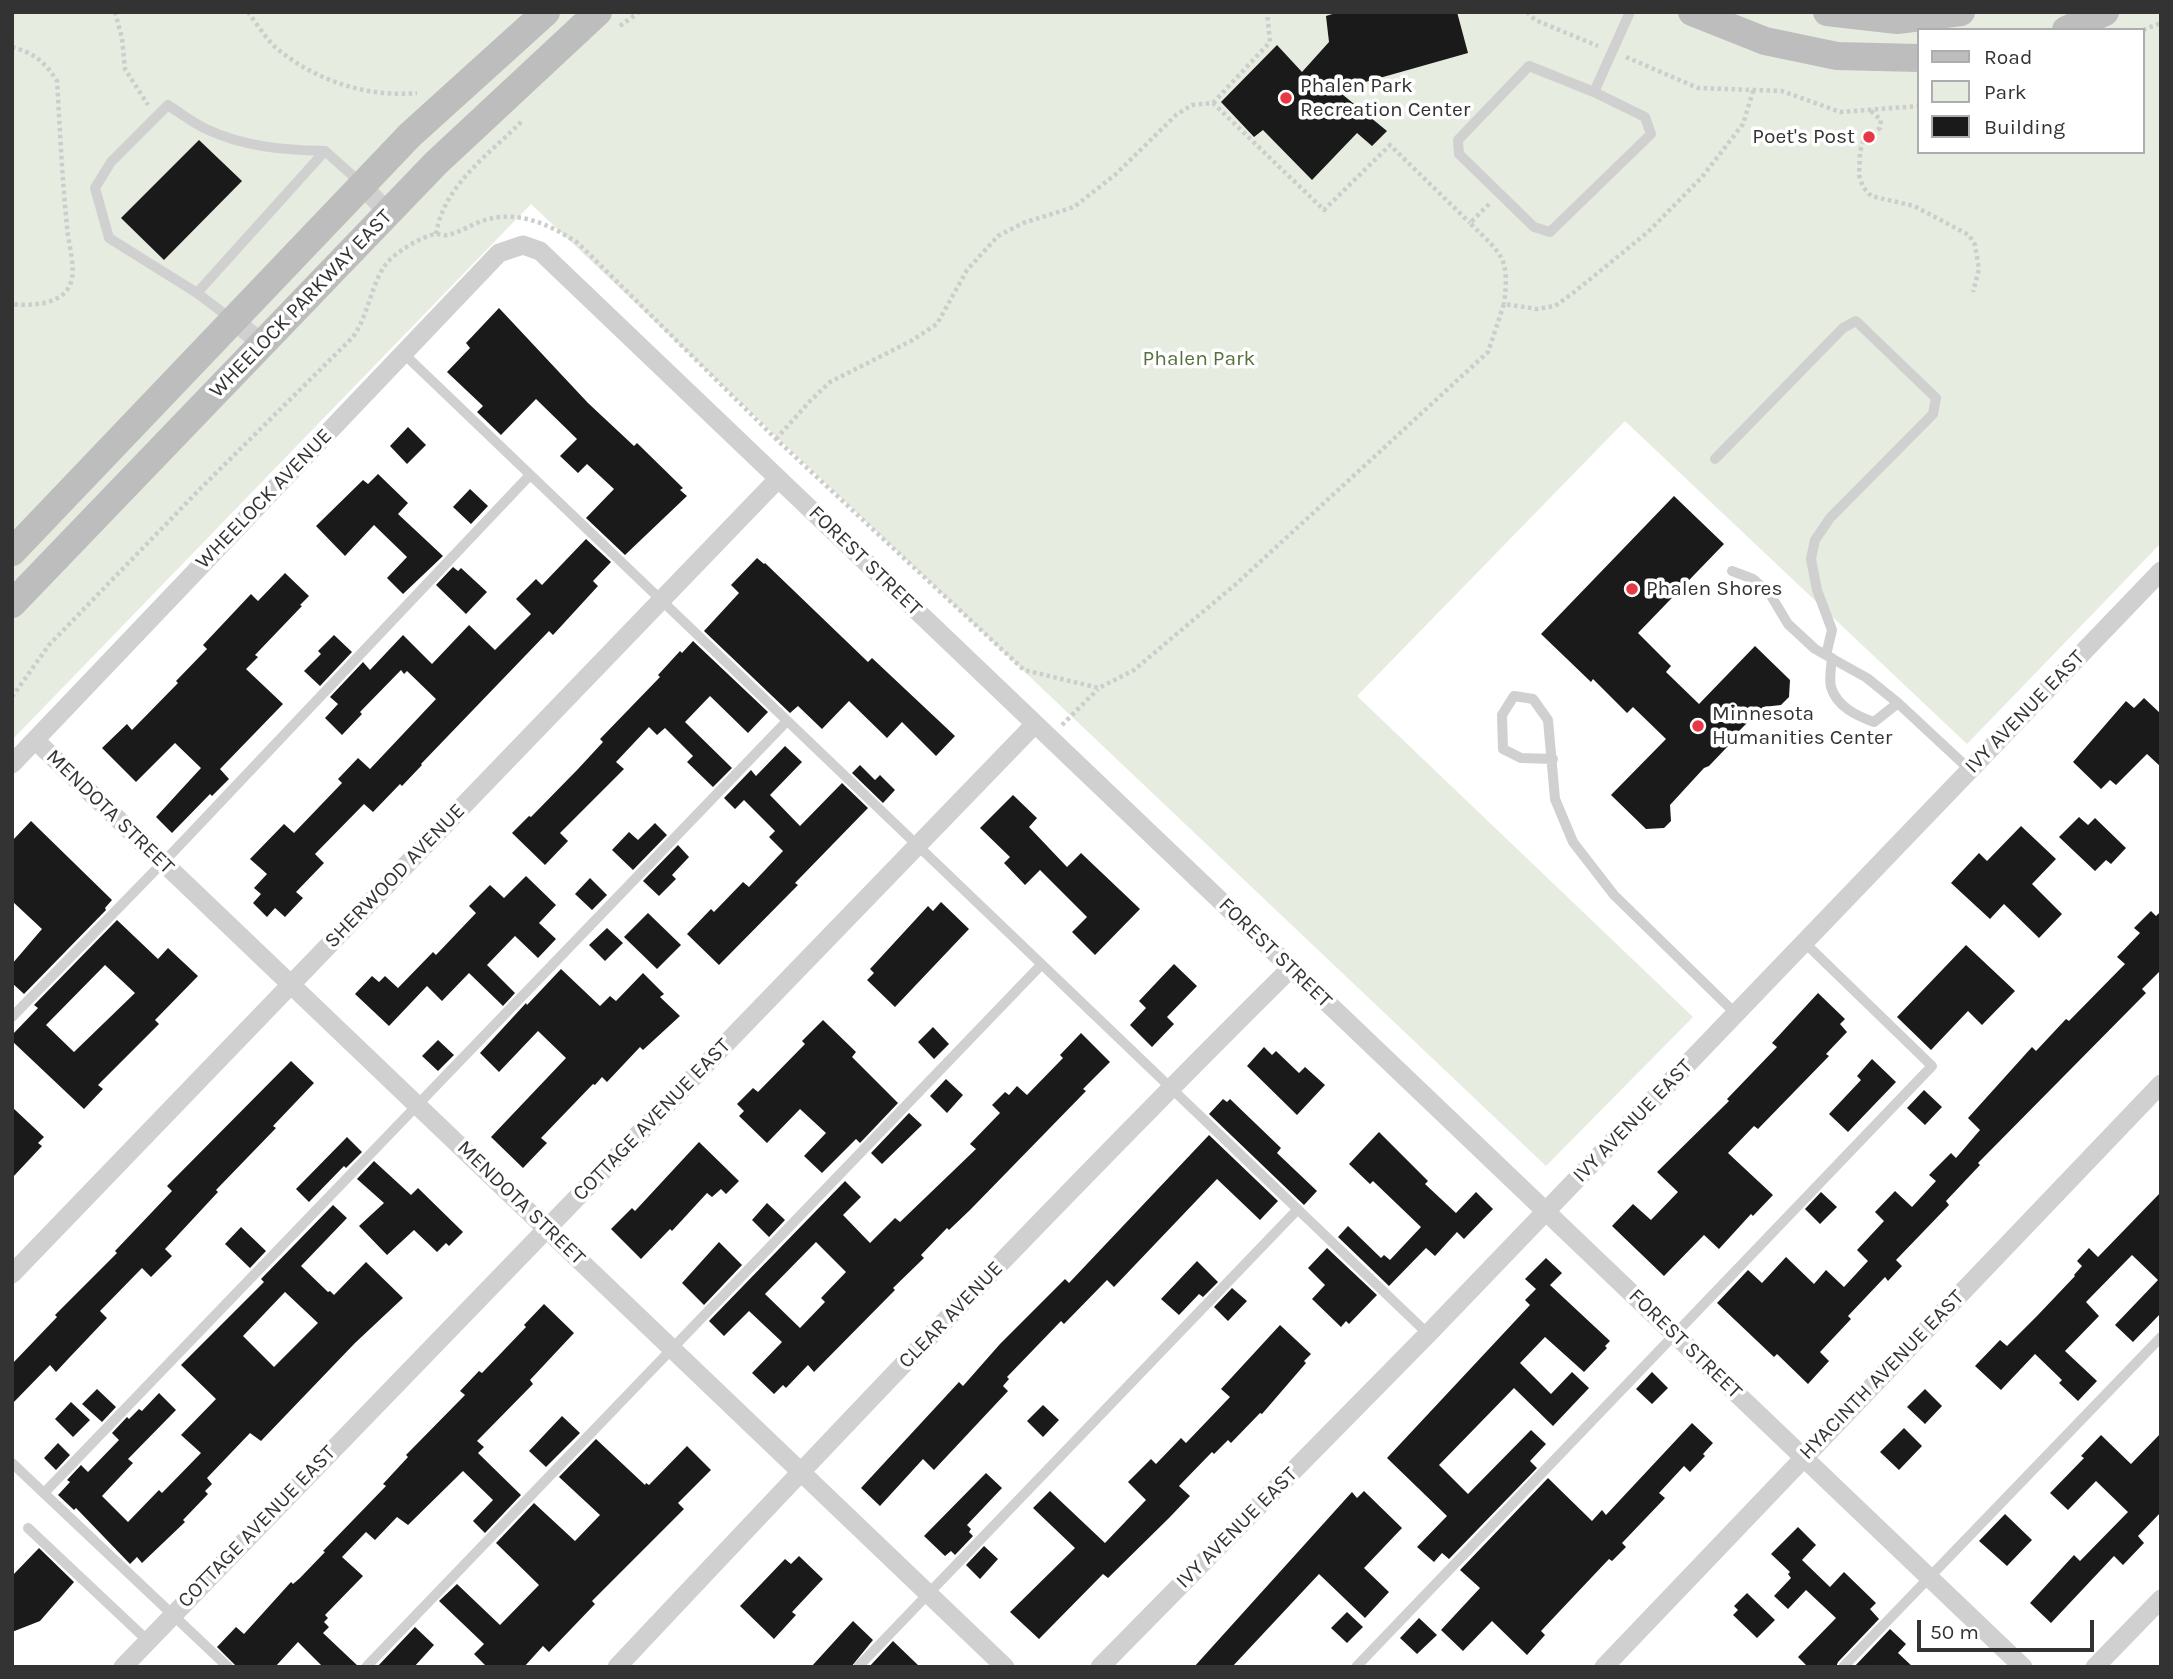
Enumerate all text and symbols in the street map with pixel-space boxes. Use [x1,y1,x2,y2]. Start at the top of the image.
legend [1918,28,2145,154]
text: Road [1984,45,2032,69]
place label: Phalen Park Recreation Center [1300,73,1470,123]
text: Park [1984,80,2027,104]
marker: Phalen Park Recreation Center [1278,90,1294,106]
text: Building [1984,115,2065,139]
place label: Poet's Post [1752,124,1855,150]
marker: Poet's Post [1861,129,1877,145]
street label: WHEELOCK PARKWAY EAST [204,205,398,403]
park label: Phalen Park [1143,346,1255,372]
street label: WHEELOCK AVENUE [191,424,337,574]
street label: FOREST STREET [803,501,927,621]
place label: Phalen Shores [1646,576,1782,602]
marker: Phalen Shores [1624,581,1640,597]
street label: IVY AVENUE EAST [1960,645,2090,779]
place label: Minnesota Humanities Center [1712,701,1892,751]
marker: Minnesota Humanities Center [1690,718,1706,734]
street label: MENDOTA STREET [41,744,179,880]
street label: SHERWOOD AVENUE [320,799,470,953]
street label: FOREST STREET [1213,893,1337,1013]
street label: COTTAGE AVENUE EAST [568,1034,736,1206]
street label: IVY AVENUE EAST [1568,1054,1698,1188]
street label: MENDOTA STREET [452,1135,590,1271]
street label: CLEAR AVENUE [894,1256,1008,1374]
street label: FOREST STREET [1623,1284,1747,1404]
street label: HYACINTH AVENUE EAST [1794,1285,1970,1465]
street label: COTTAGE AVENUE EAST [173,1441,341,1613]
street label: IVY AVENUE EAST [1171,1462,1303,1594]
scale bar [1921,1606,2098,1650]
text: 50 m [1930,1620,1979,1644]

